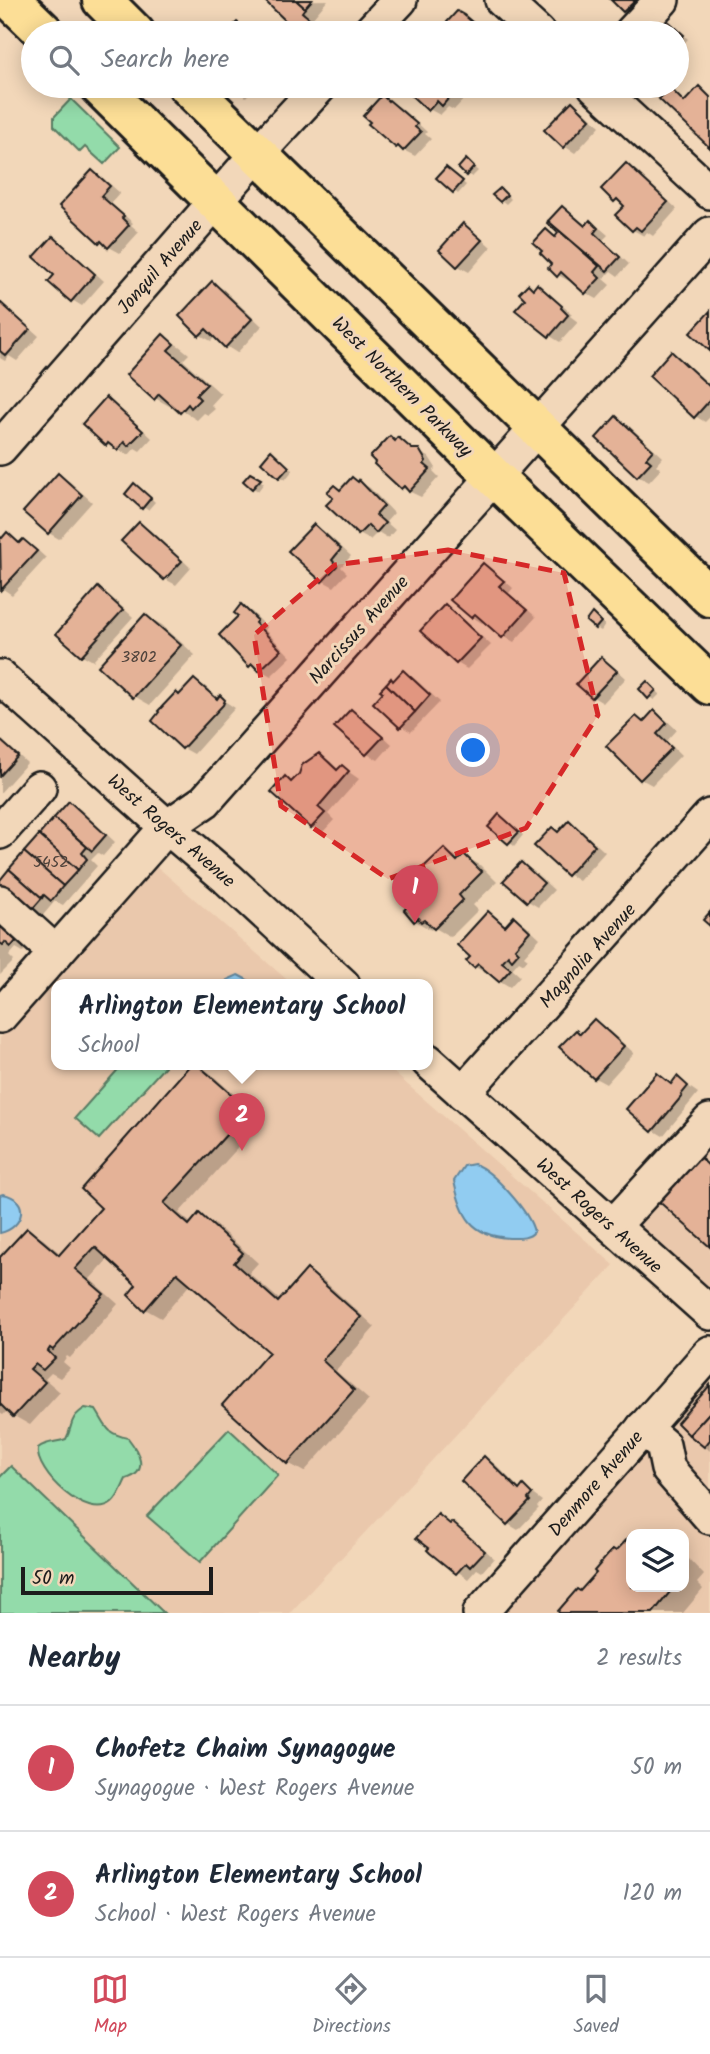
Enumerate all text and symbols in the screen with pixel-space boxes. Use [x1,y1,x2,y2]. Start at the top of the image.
search box [21,21,689,98]
text: Search here [101,39,229,81]
icon: search [45,41,83,79]
street label: Jonquil Avenue [110,212,211,322]
street label: West Northern Parkway [324,310,480,466]
street label: Narcissus Avenue [302,569,417,692]
house number: 3802 [121,645,157,670]
your location [456,733,490,767]
street label: West Rogers Avenue [100,767,242,896]
house number: 5452 [33,850,69,875]
pin: 1 [392,865,438,923]
street label: Magnolia Avenue [533,896,645,1016]
popup [51,979,433,1070]
text: Arlington Elementary School [79,986,405,1028]
text: School [79,1028,140,1064]
pin: 2 [219,1093,265,1151]
street label: West Rogers Avenue [529,1151,669,1282]
street label: Denmore Avenue [542,1424,652,1544]
map controls [626,1529,689,1592]
button: layers [626,1529,689,1592]
scale bar [21,1564,214,1596]
text: 50 m [32,1564,74,1594]
text: Nearby [28,1635,120,1683]
text: 2 results [596,1641,682,1677]
text: Chofetz Chaim Synagogue [95,1729,395,1771]
text: 1 [48,1750,54,1786]
text: 50 m [631,1750,682,1786]
text: Synagogue · West Rogers Avenue [95,1771,414,1807]
text: Arlington Elementary School [95,1855,422,1897]
text: 2 [44,1876,58,1912]
text: 120 m [622,1876,682,1912]
text: School · West Rogers Avenue [95,1897,376,1933]
tab: Map [91,1970,129,2042]
tab: Directions [312,1970,391,2042]
tab: Saved [574,1970,619,2042]

